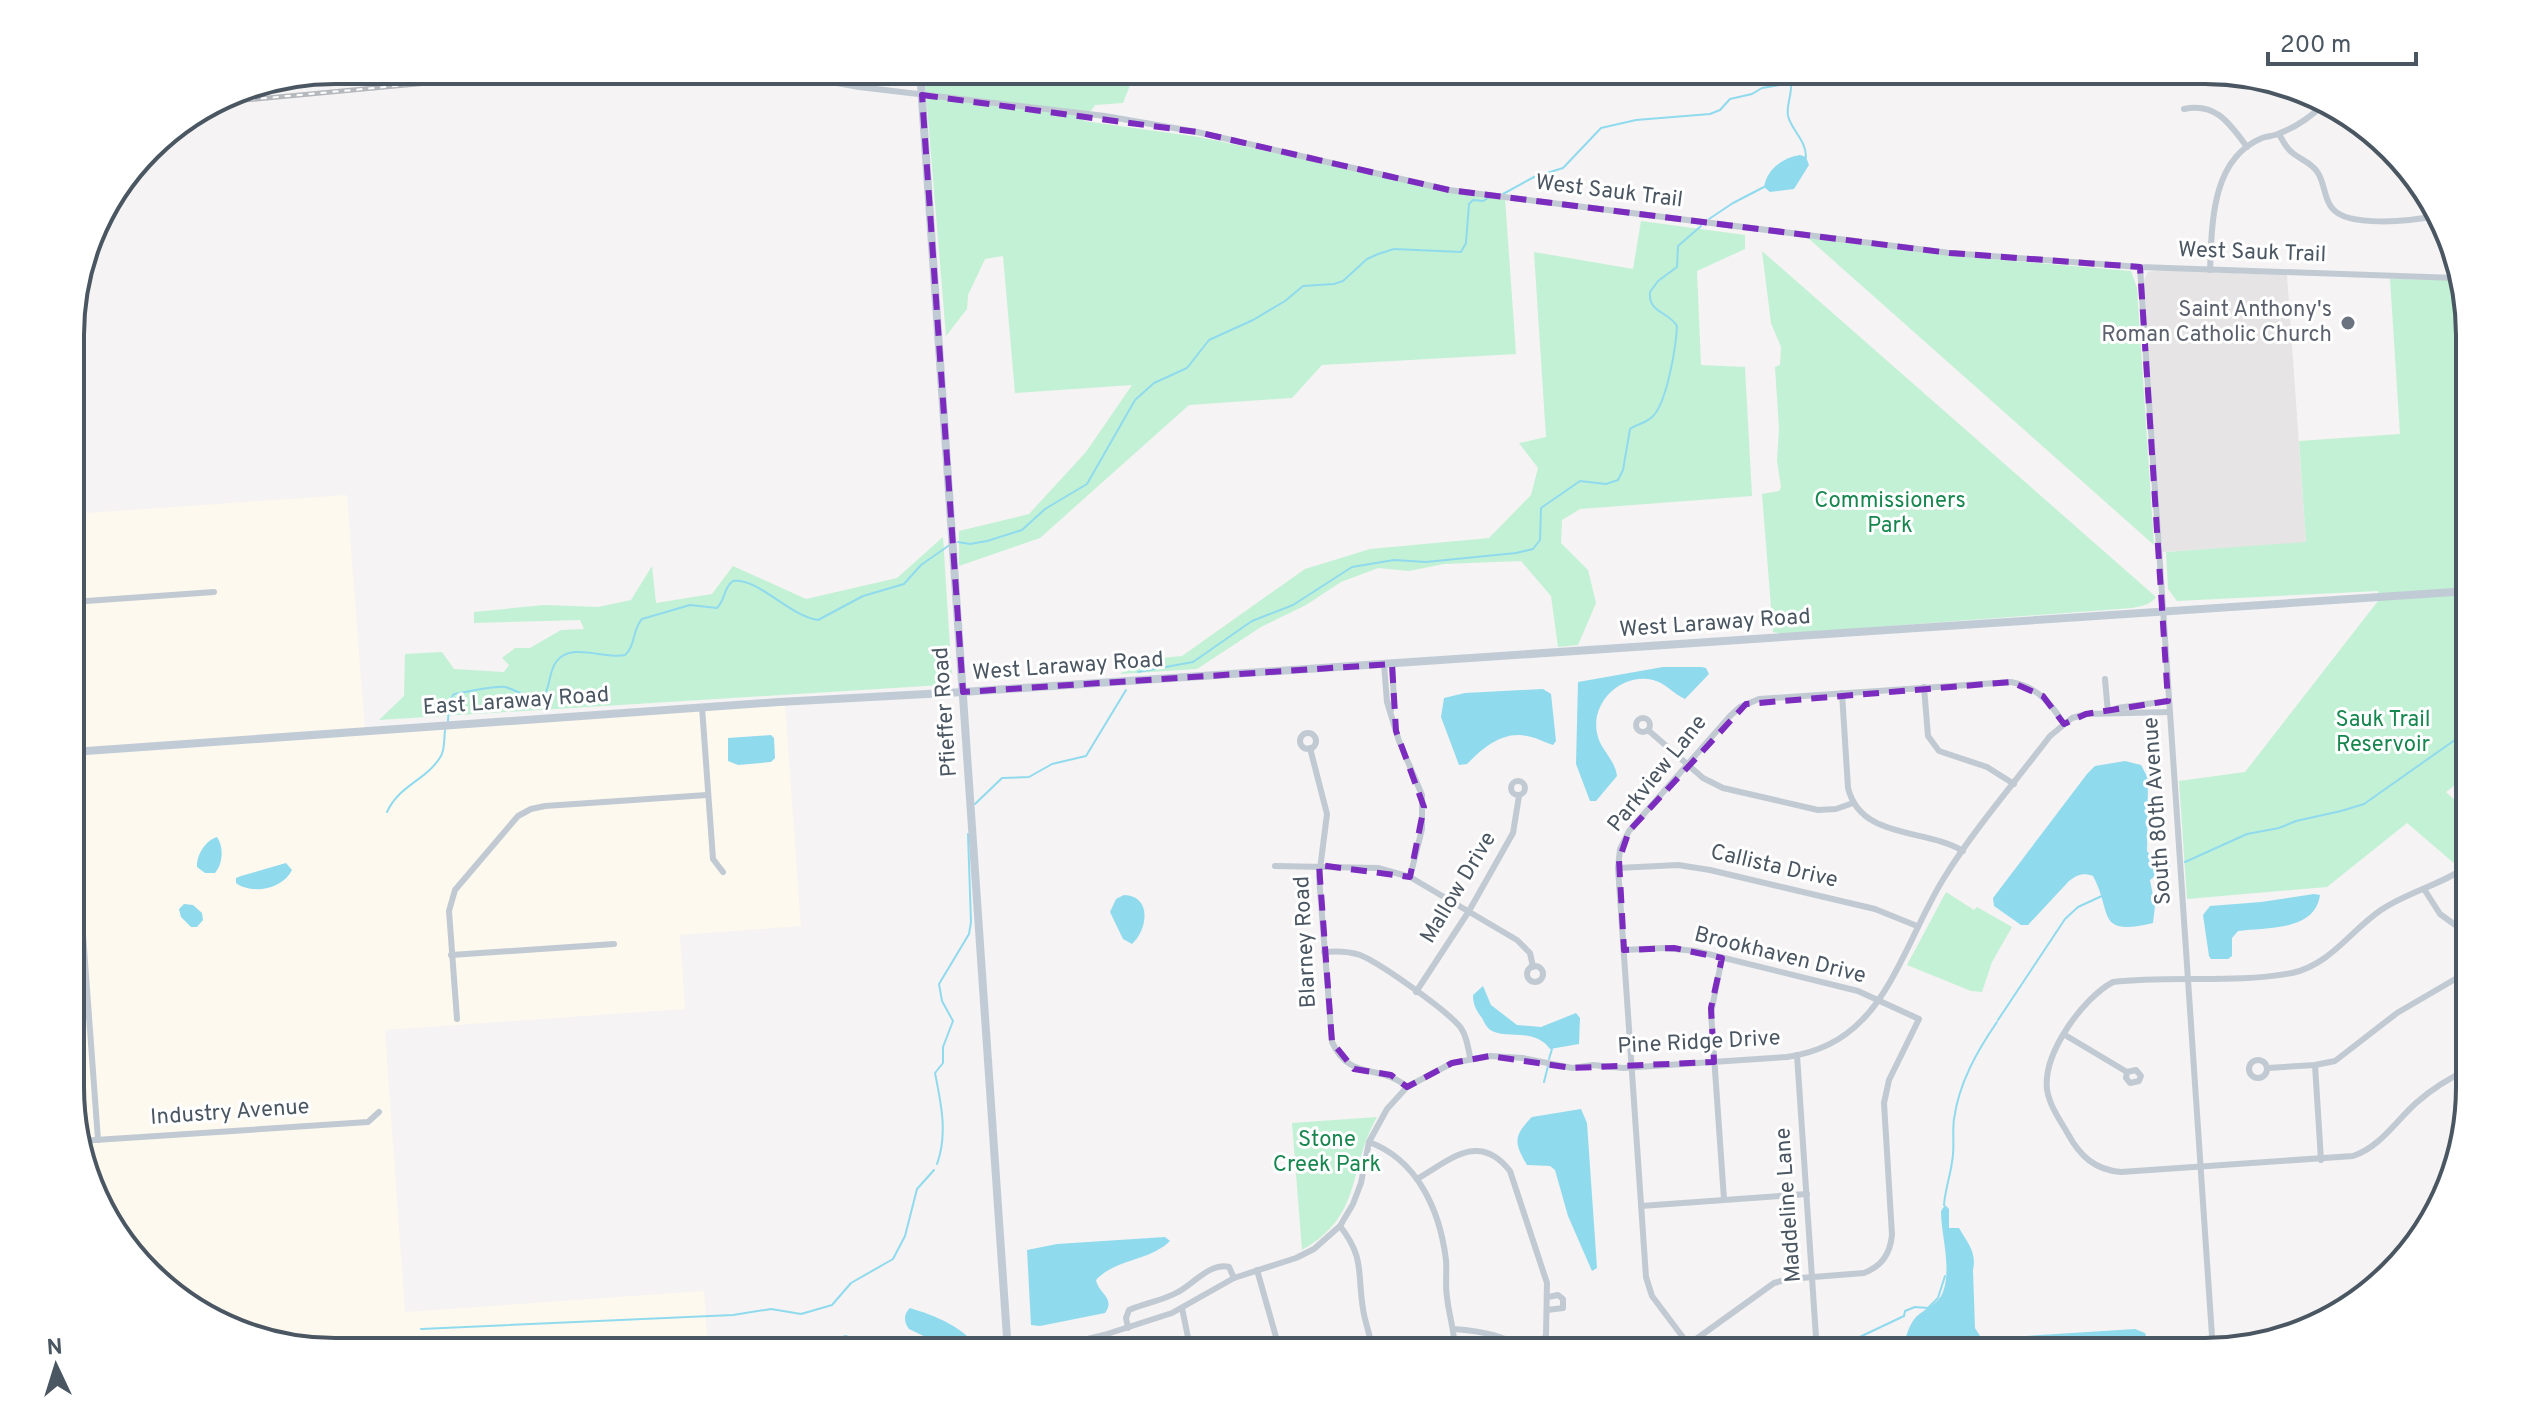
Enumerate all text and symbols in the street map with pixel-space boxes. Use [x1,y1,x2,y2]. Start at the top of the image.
scale bar [2268,16,2416,66]
text: 200 m [2280,31,2351,61]
street label: West Sauk Trail [1534,170,1684,214]
street label: West Sauk Trail [2177,237,2327,269]
place label: Saint Anthony's Roman Catholic Church [2101,297,2332,349]
marker: Saint Anthony's Roman Catholic Church [2339,314,2357,332]
park label: Commissioners Park [1814,488,1966,540]
street label: West Laraway Road [1618,604,1812,644]
street label: Pfieffer Road [928,646,964,778]
street label: West Laraway Road [971,647,1165,687]
street label: East Laraway Road [422,682,610,722]
park label: Sauk Trail Reservoir [2335,707,2431,759]
street label: Parkview Lane [1602,710,1714,838]
street label: South 80th Avenue [2138,716,2178,906]
street label: Mallow Drive [1415,827,1503,949]
street label: Callista Drive [1708,839,1840,895]
street label: Blarney Road [1289,875,1323,1009]
street label: Brookhaven Drive [1691,922,1869,990]
street label: Pine Ridge Drive [1617,1025,1781,1061]
street label: Industry Avenue [150,1094,310,1132]
park label: Stone Creek Park [1273,1127,1381,1179]
street label: Maddeline Lane [1770,1127,1808,1283]
north arrow [16,1326,96,1406]
text: N [46,1335,64,1363]

